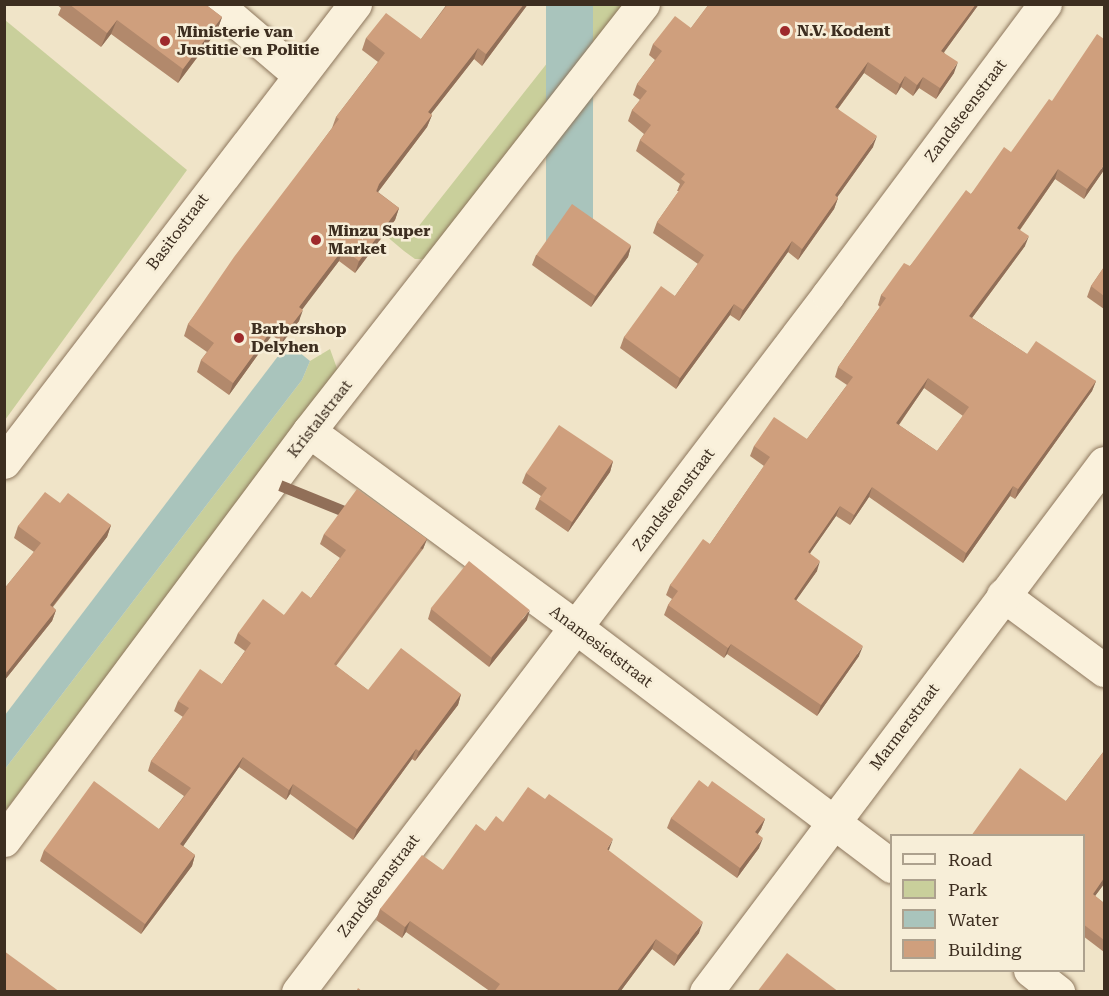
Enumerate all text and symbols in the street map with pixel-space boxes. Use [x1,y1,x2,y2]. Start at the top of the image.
place label: N.V. Kodent [797,21,891,41]
place label: Ministerie van Justitie en Politie [177,22,319,60]
marker: N.V. Kodent [778,24,792,38]
marker: Ministerie van Justitie en Politie [158,34,172,48]
street label: Zandsteenstraat [921,56,1011,166]
street label: Basitostraat [143,190,213,274]
place label: Minzu Super Market [328,221,431,259]
marker: Minzu Super Market [309,233,323,247]
place label: Barbershop Delyhen [251,319,347,357]
marker: Barbershop Delyhen [232,331,246,345]
street label: Kristalstraat [284,376,356,462]
street label: Zandsteenstraat [629,445,719,555]
street label: Anamesietstraat [546,602,656,692]
street label: Marmerstraat [866,680,944,774]
street label: Zandsteenstraat [334,831,424,941]
legend [890,834,1085,972]
text: Road [948,849,992,870]
text: Park [948,879,988,900]
text: Water [948,909,999,930]
text: Building [948,939,1022,960]

